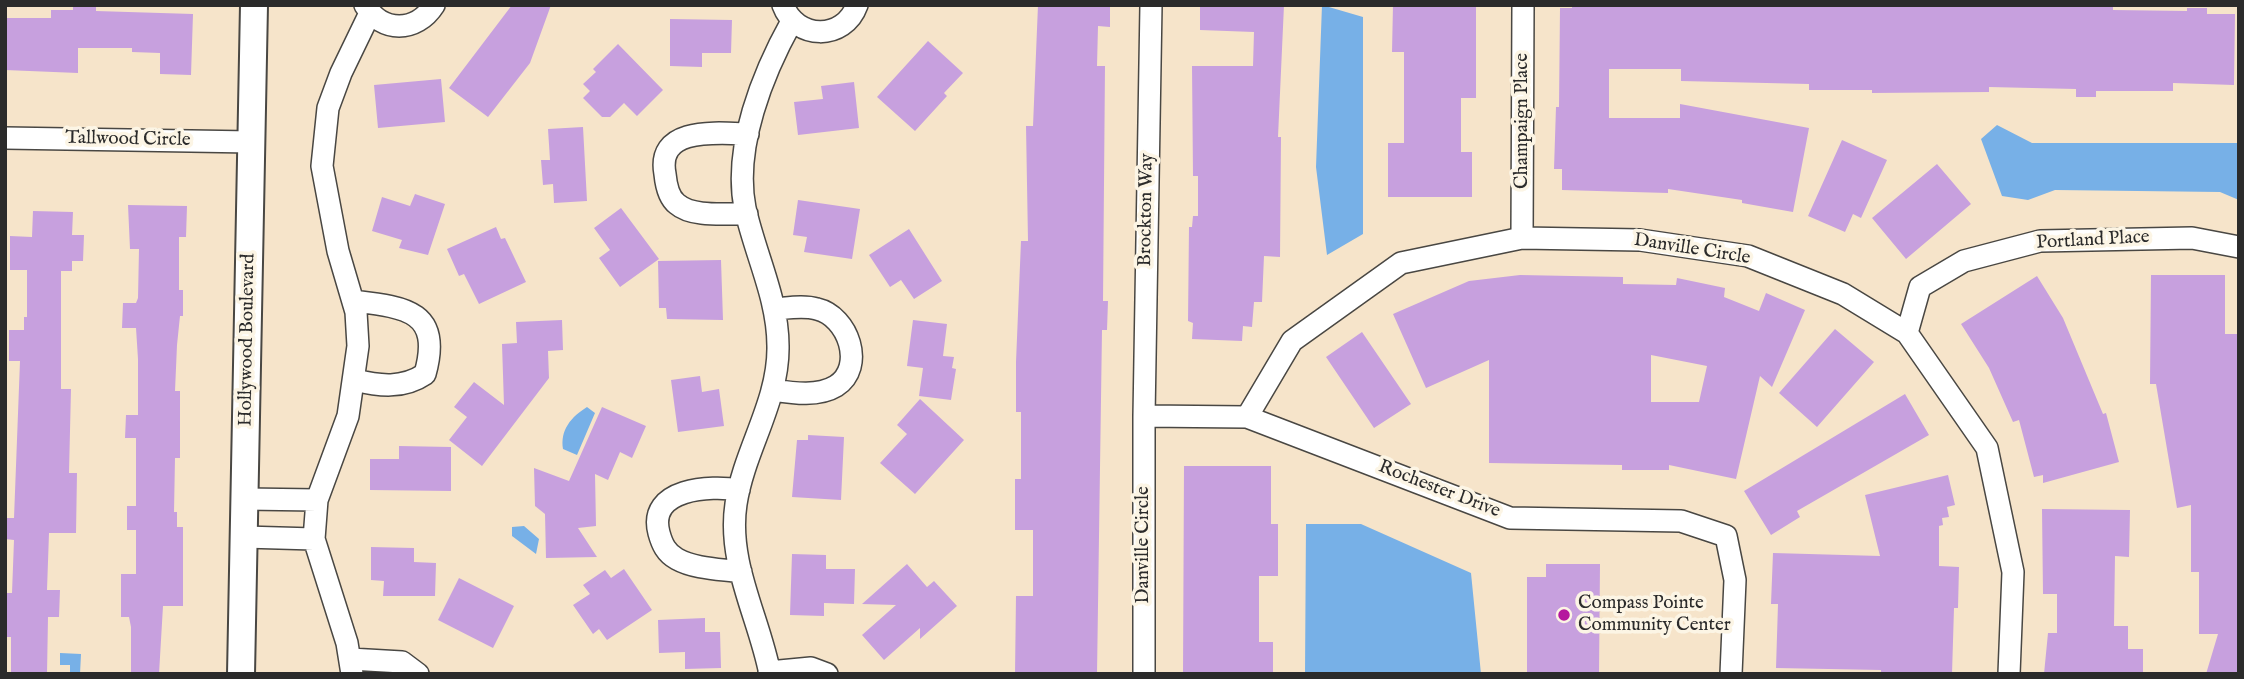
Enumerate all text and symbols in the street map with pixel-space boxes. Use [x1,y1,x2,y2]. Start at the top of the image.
street label: Champaign Place [1512,53,1534,189]
street label: Tallwood Circle [65,128,191,152]
street label: Brockton Way [1135,153,1159,267]
street label: Portland Place [2036,227,2150,255]
street label: Danville Circle [1632,230,1752,270]
street label: Hollywood Boulevard [235,253,261,427]
street label: Rochester Drive [1375,456,1503,524]
street label: Danville Circle [1133,486,1155,604]
place label: Compass Pointe Community Center [1578,593,1731,637]
marker: Compass Pointe Community Center [1556,607,1572,623]

